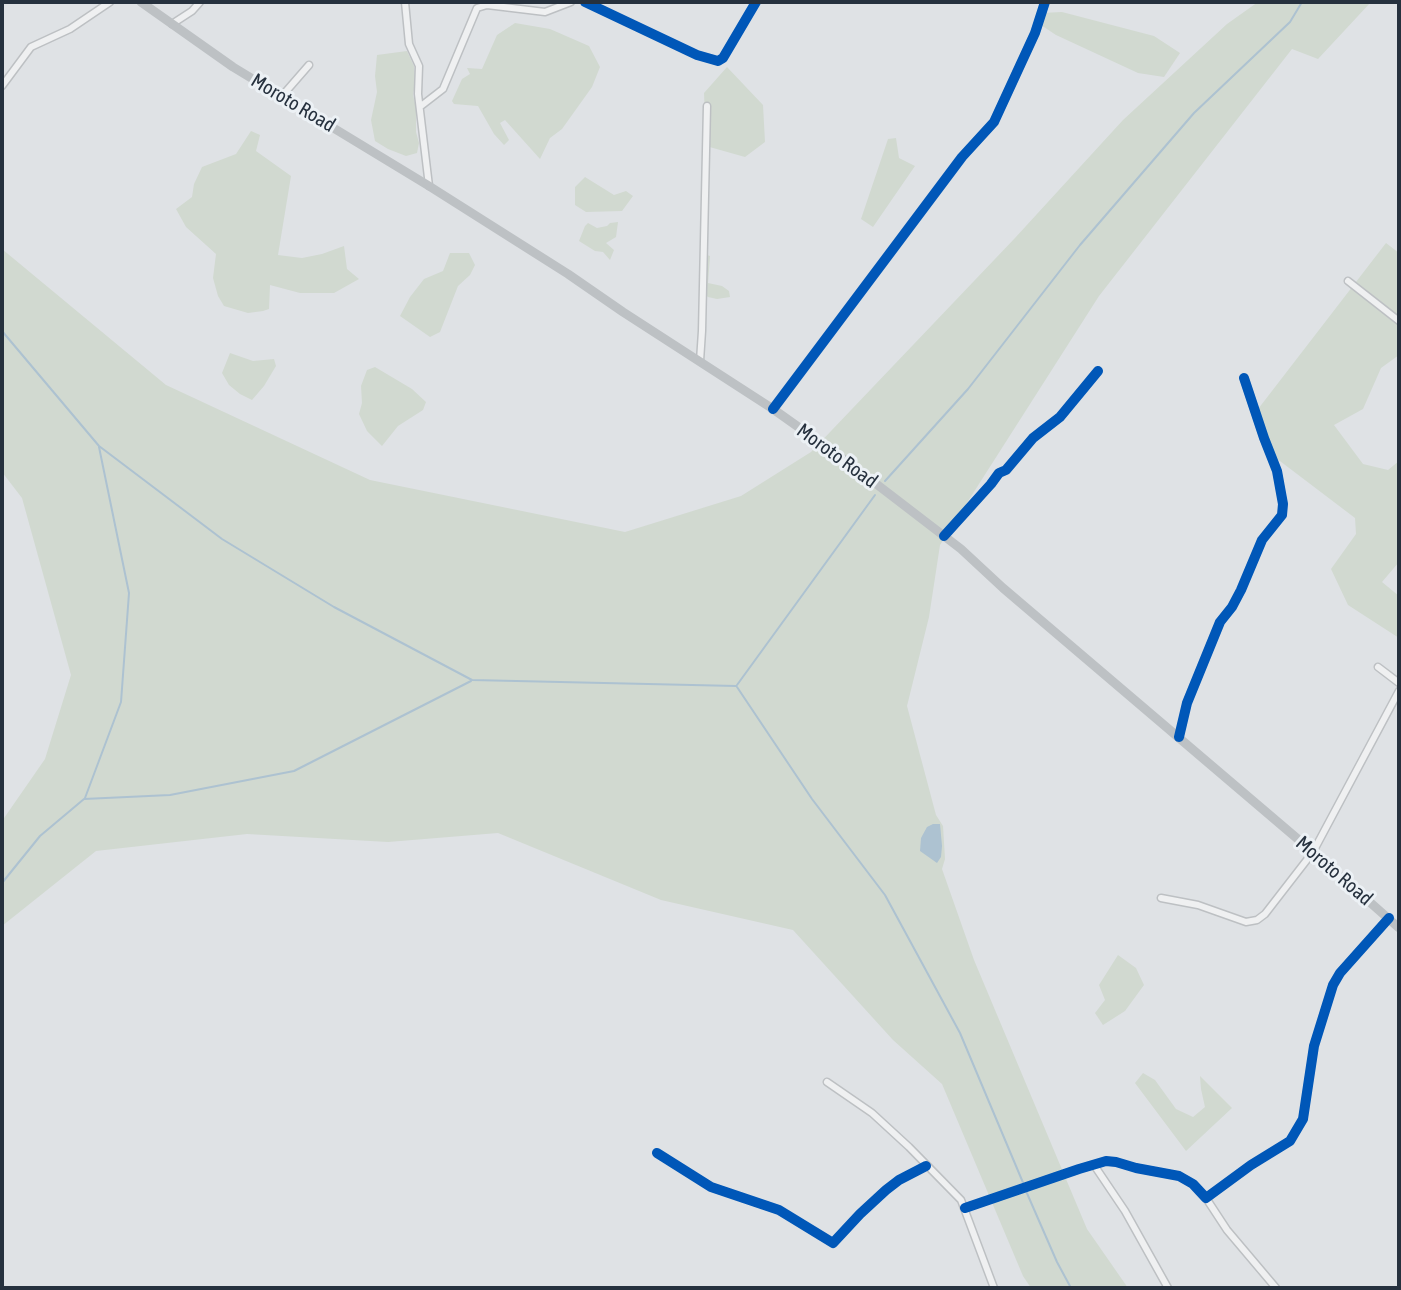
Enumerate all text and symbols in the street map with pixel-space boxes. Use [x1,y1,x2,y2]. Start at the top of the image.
street label: Moroto Road [247,69,339,137]
street label: Moroto Road [792,419,882,493]
street label: Moroto Road [1291,831,1377,911]

